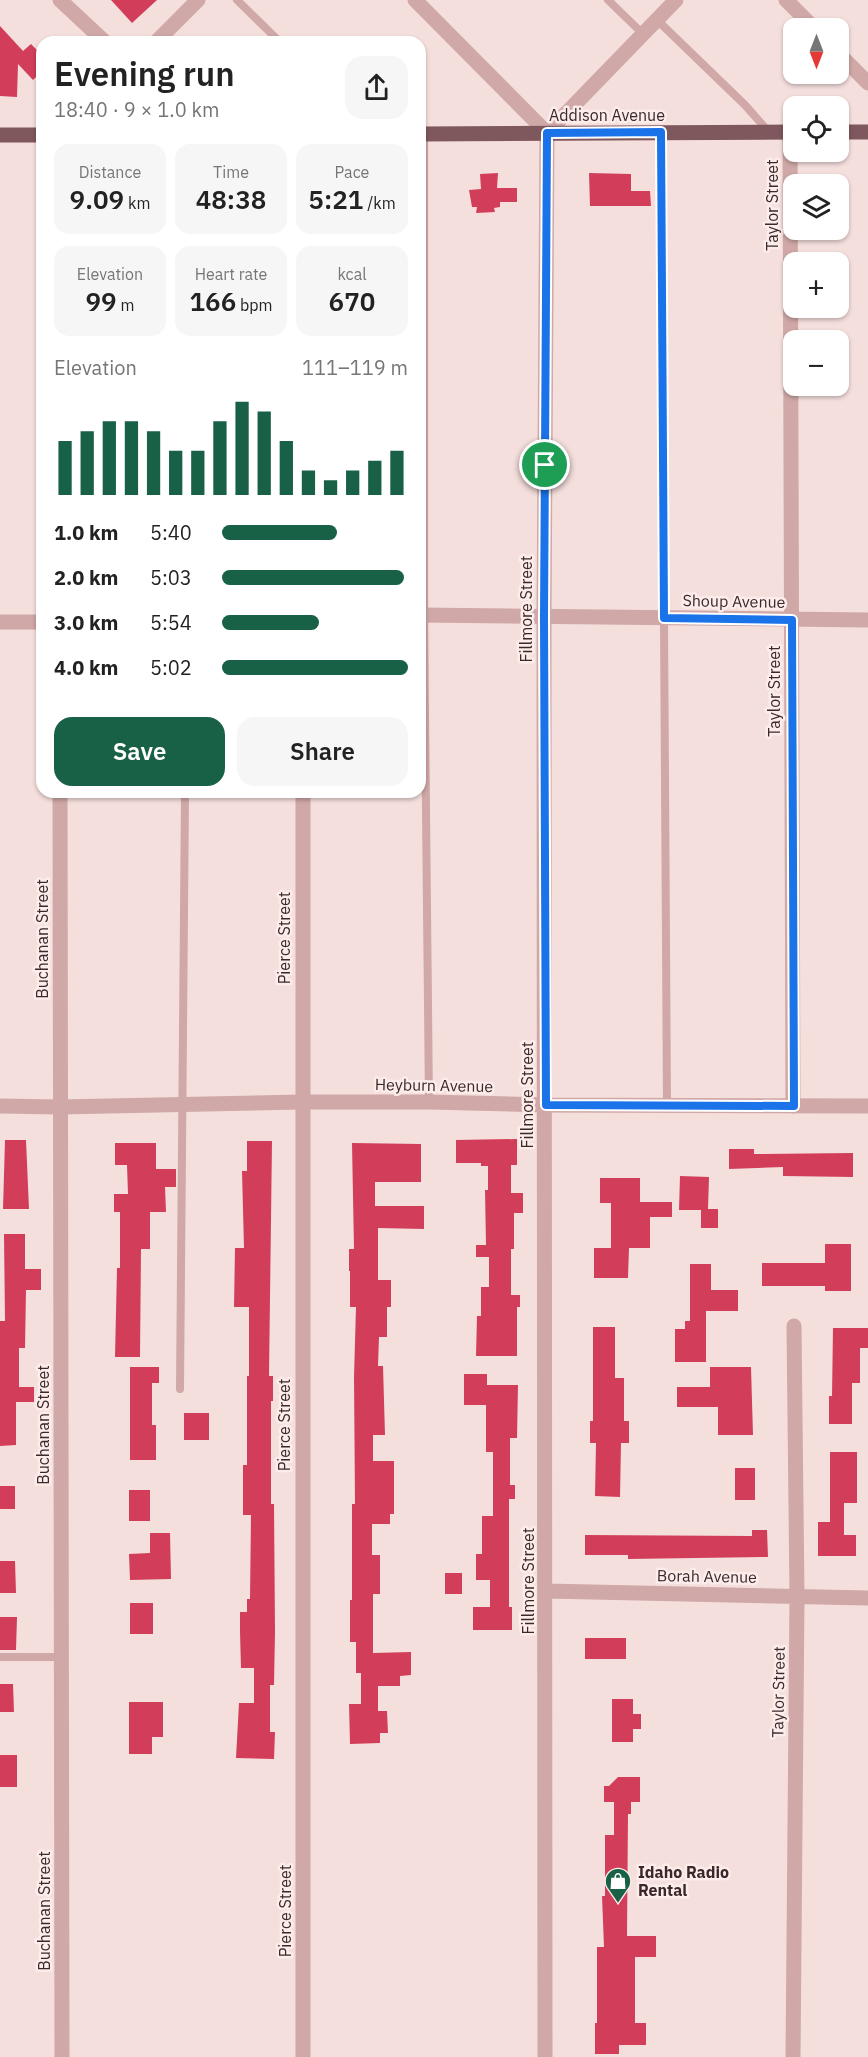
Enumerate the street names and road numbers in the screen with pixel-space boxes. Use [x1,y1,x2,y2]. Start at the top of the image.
street label: Addison Avenue [549,105,665,125]
street label: Taylor Street [762,159,782,251]
street label: Fillmore Street [516,556,536,662]
street label: Shoup Avenue [682,590,786,612]
street label: Taylor Street [764,645,784,737]
street label: Buchanan Street [32,879,52,999]
street label: Pierce Street [274,892,294,984]
street label: Fillmore Street [517,1042,537,1148]
street label: Heyburn Avenue [375,1074,494,1096]
street label: Buchanan Street [33,1365,53,1485]
street label: Pierce Street [274,1379,294,1471]
street label: Fillmore Street [518,1528,538,1634]
street label: Borah Avenue [657,1565,757,1587]
street label: Taylor Street [767,1646,789,1738]
street label: Buchanan Street [34,1851,54,1971]
street label: Pierce Street [275,1865,295,1957]

